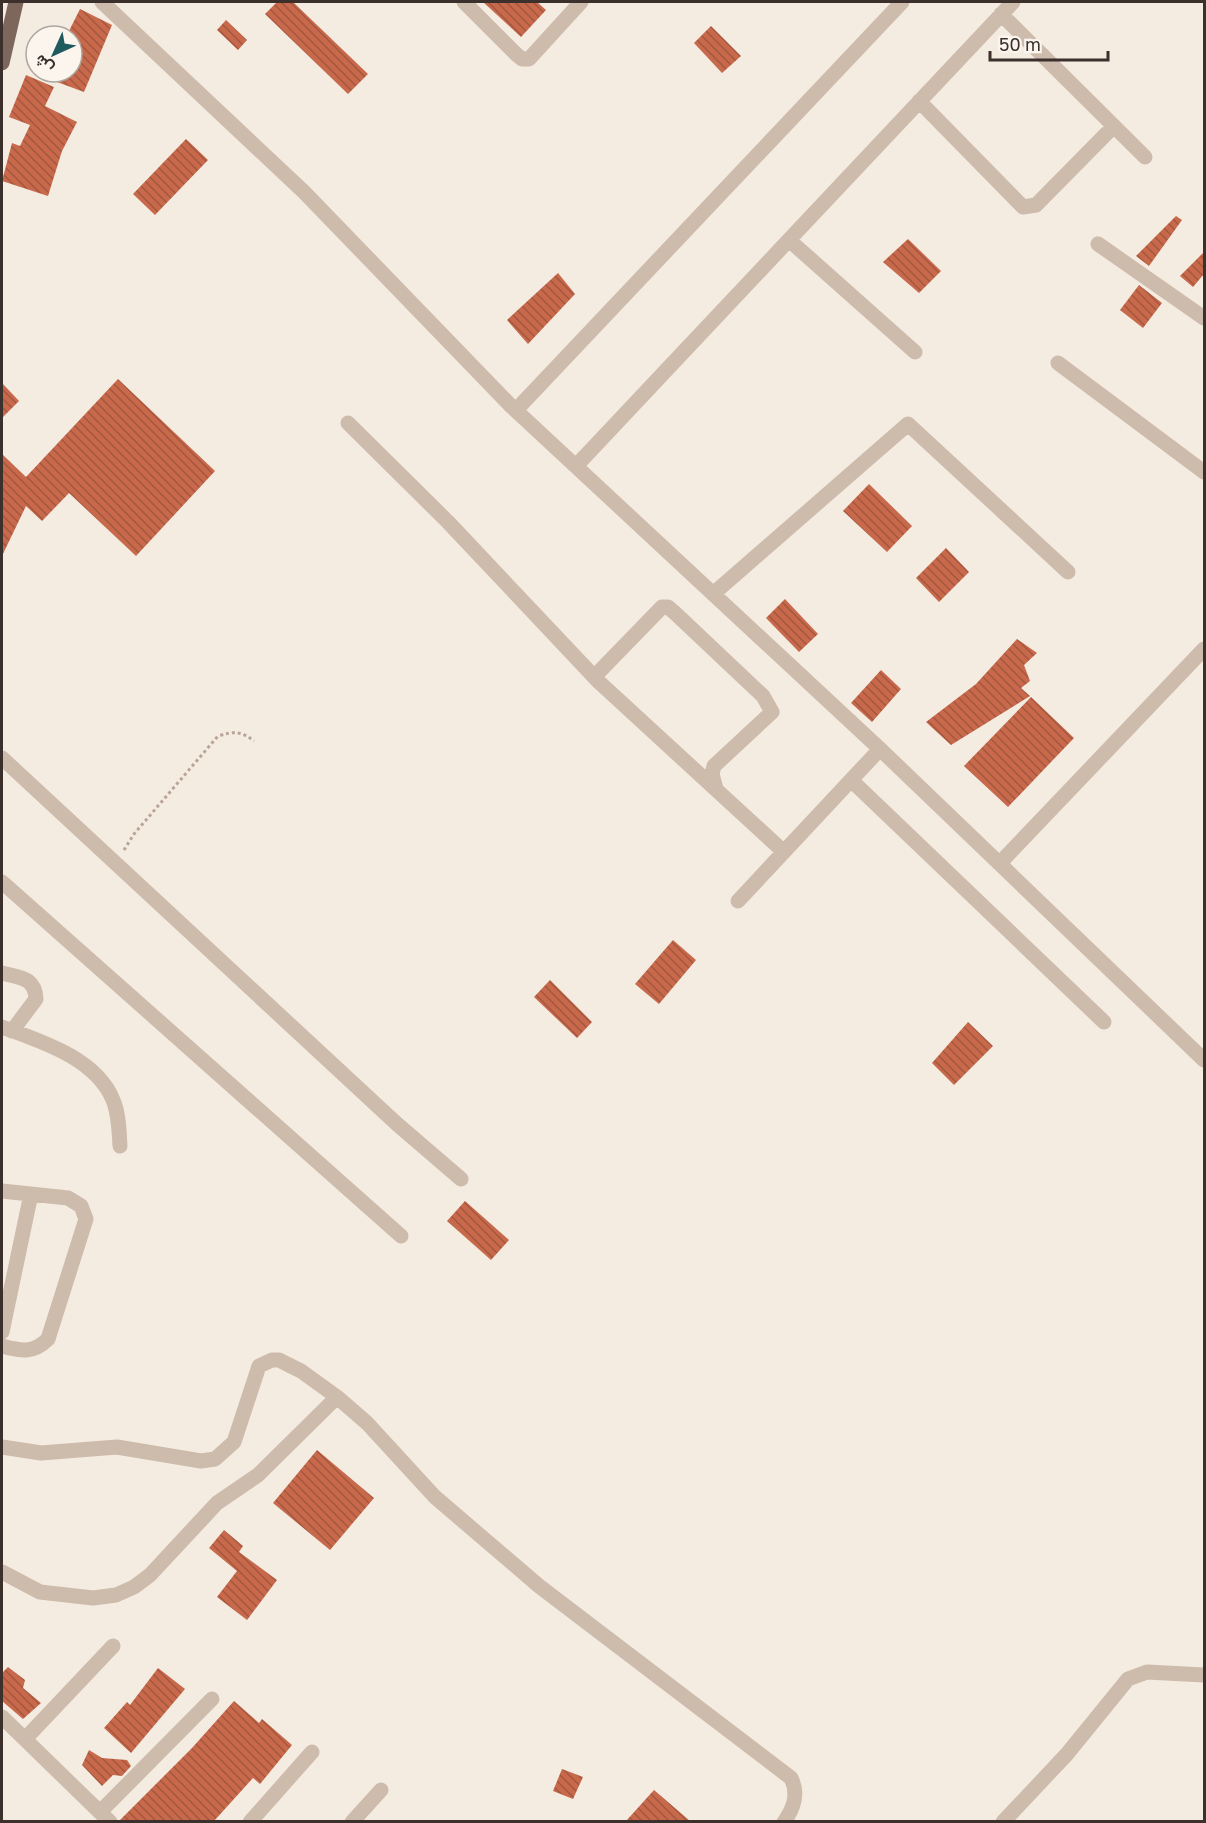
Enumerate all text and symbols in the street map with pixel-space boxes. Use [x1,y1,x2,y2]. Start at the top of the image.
north arrow [24,24,84,84]
scale bar [990,24,1108,62]
text: 50 m [999,33,1041,55]
text: ش [30,51,57,78]

